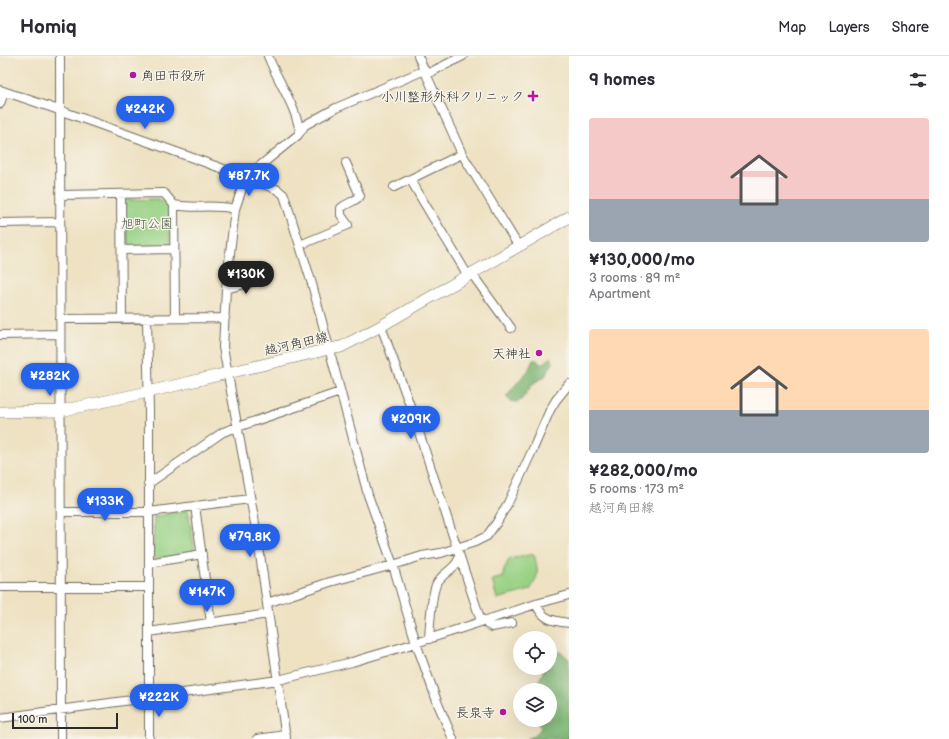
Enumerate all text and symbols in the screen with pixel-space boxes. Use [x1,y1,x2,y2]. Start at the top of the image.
text: Homiq [20,16,77,39]
text: Map [778,19,806,36]
text: Layers [828,19,870,36]
text: Share [892,19,929,36]
place label: 角田市役所 [141,68,206,84]
icon: filters [907,69,929,91]
marker: 角田市役所 [128,70,138,80]
text: 9 homes [589,70,655,90]
place label: 小川整形外科クリニック [381,89,524,105]
marker: 小川整形外科クリニック [527,90,539,102]
pin: ¥242K [117,96,173,130]
text: ¥242K [125,101,165,117]
icon: home [723,144,795,216]
pin: ¥87.7K [216,163,282,197]
text: ¥87.7K [228,168,270,184]
park label: 旭町公園 [121,216,173,232]
text: ¥130,000/mo [589,250,695,270]
pin: ¥130K [218,261,274,295]
text: ¥130K [227,266,265,282]
text: 3 rooms · 89 m² [589,270,680,286]
text: Apartment [589,286,650,302]
street label: 越河角田線 [263,329,331,359]
place label: 天神社 [492,346,531,362]
marker: 天神社 [534,348,544,358]
icon: home [723,355,795,427]
pin: ¥282K [22,363,78,397]
text: ¥282K [30,368,70,384]
pin: ¥209K [383,406,439,440]
text: ¥209K [391,411,431,427]
text: ¥282,000/mo [589,461,698,481]
text: 5 rooms · 173 m² [589,481,684,497]
pin: ¥133K [77,488,133,522]
text: ¥133K [86,493,124,509]
text: 越河角田線 [589,500,654,516]
pin: ¥79.8K [217,524,283,558]
text: ¥79.8K [229,529,271,545]
pin: ¥147K [179,579,235,613]
text: ¥147K [188,584,226,600]
map controls [513,631,557,727]
button: locate [513,631,557,675]
button: layers [513,683,557,727]
pin: ¥222K [131,684,187,718]
text: ¥222K [139,689,179,705]
place label: 長泉寺 [456,705,495,721]
marker: 長泉寺 [498,707,508,717]
scale bar [12,711,118,730]
text: 100 m [18,713,47,726]

